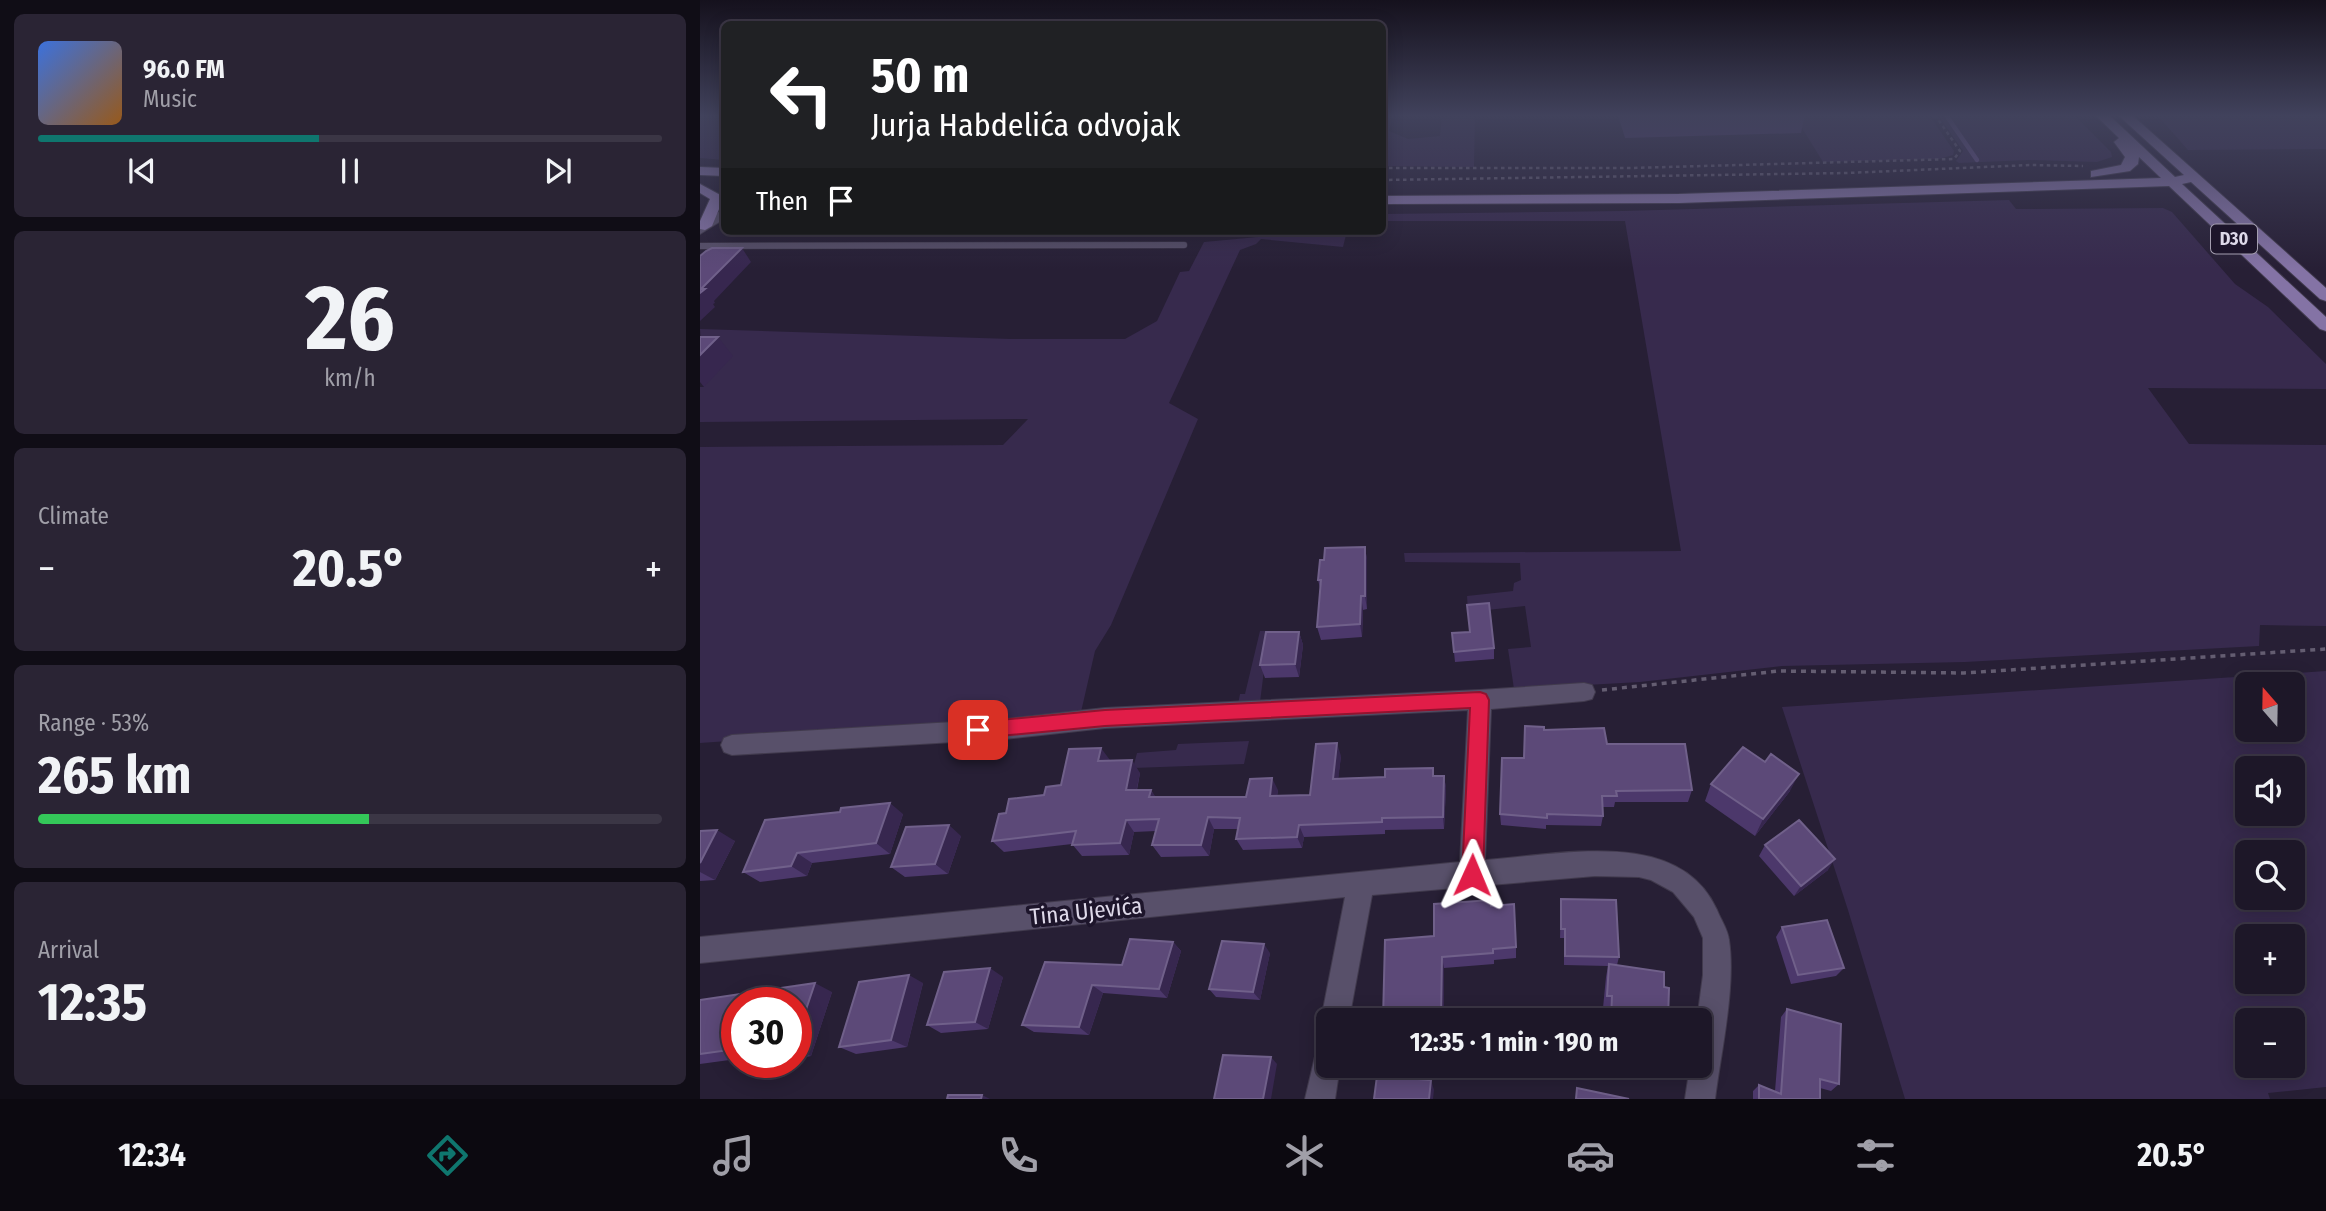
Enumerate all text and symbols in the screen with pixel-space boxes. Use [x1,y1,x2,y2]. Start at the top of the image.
text: 50 m [871,46,969,105]
icon: left [756,49,847,140]
text: 96.0 FM [143,54,225,85]
text: Music [143,85,197,113]
text: Jurja Habdelića odvojak [871,106,1180,144]
icon: previous [123,152,161,190]
icon: pause [331,152,369,190]
icon: next [539,152,577,190]
icon: arrive [822,182,860,220]
text: Then [756,186,808,217]
road number: D30 [2211,225,2257,254]
text: 26 [305,264,395,373]
text: km/h [324,364,376,392]
text: Climate [38,502,109,530]
text: 20.5° [293,537,407,600]
text: − [38,546,55,592]
text: + [645,546,662,592]
north arrow [2235,672,2305,742]
map controls [2235,672,2305,1078]
pin [948,700,1008,760]
text: Range · 53% [38,709,149,737]
icon: arrive [959,711,997,749]
text: 265 km [38,744,192,807]
button: sound [2235,756,2305,826]
position arrow [1435,838,1509,912]
button: search [2235,840,2305,910]
street label: Tina Ujevića [1028,891,1144,931]
button: + [2235,924,2305,994]
text: Arrival [38,936,99,964]
text: 12:35 [38,971,147,1034]
speed limit sign: 30 [721,987,812,1078]
button: − [2235,1008,2305,1078]
text: 12:35 · 1 min · 190 m [1410,1027,1618,1058]
icon: directions [423,1131,472,1180]
icon: music [709,1131,758,1180]
icon: phone [994,1131,1043,1180]
icon: climate [1280,1131,1329,1180]
icon: car [1566,1131,1615,1180]
icon: filters [1851,1131,1900,1180]
text: 12:34 [118,1136,186,1174]
text: 20.5° [2137,1136,2208,1174]

